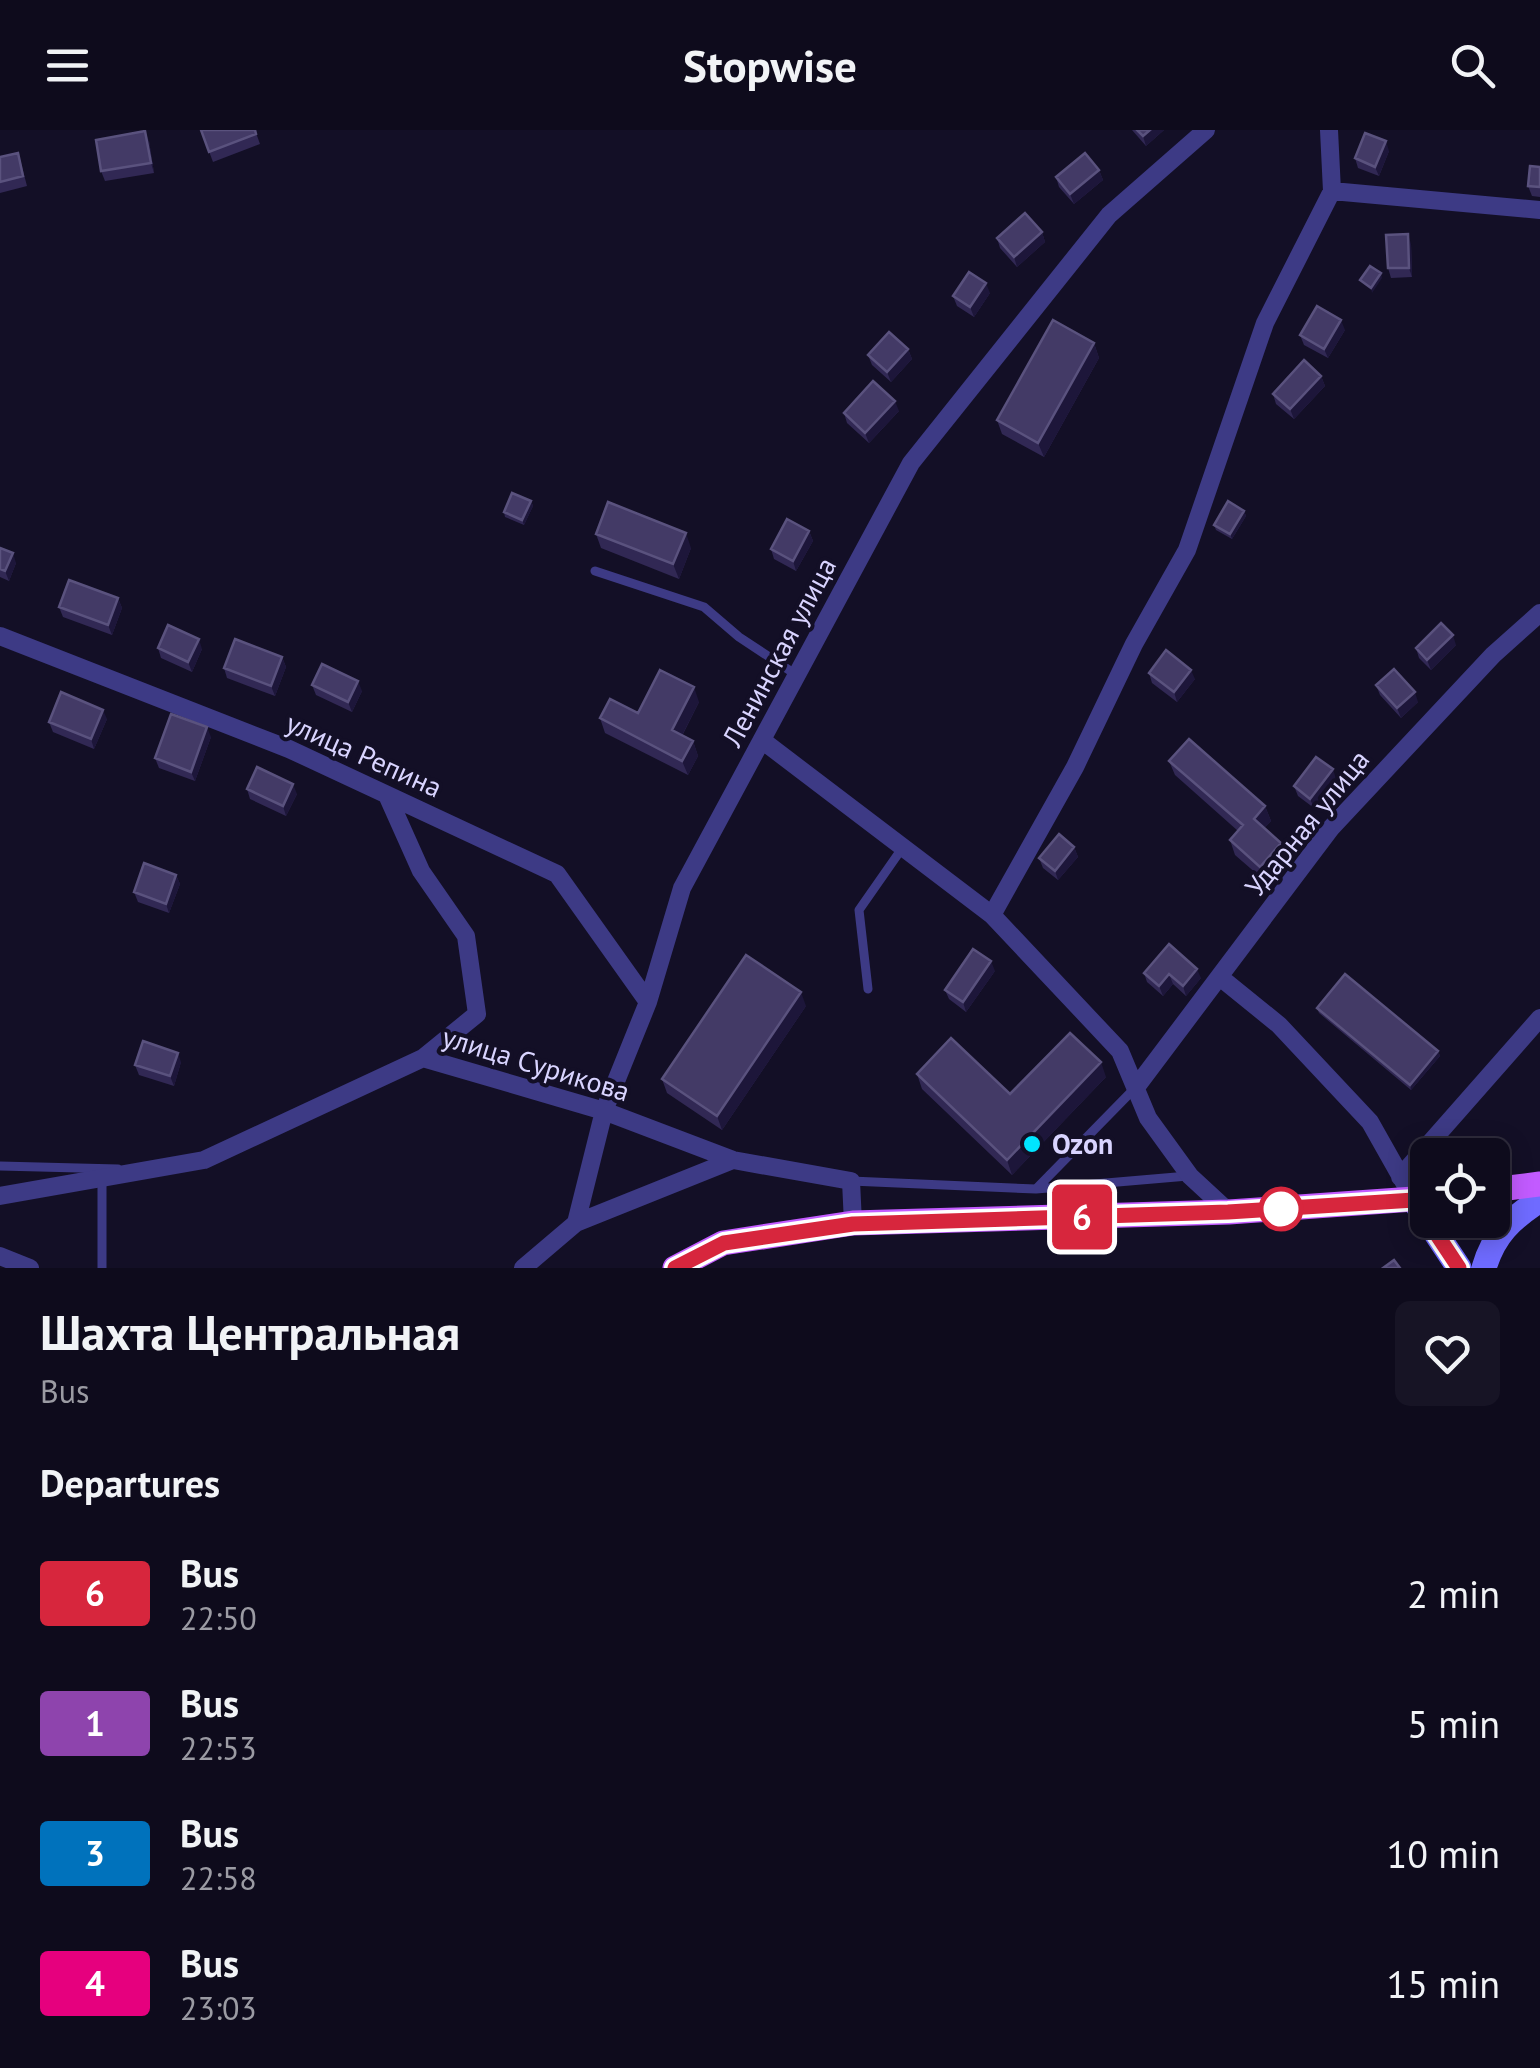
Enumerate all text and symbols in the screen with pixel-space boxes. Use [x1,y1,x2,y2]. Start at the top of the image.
text: Stopwise [683,36,857,94]
icon: menu [40,38,95,93]
icon: search [1445,38,1500,93]
street label: Ленинская улица [713,551,844,754]
street label: улица Репина [280,704,448,805]
street label: Ударная улица [1236,742,1377,904]
street label: улица Сурикова [438,1017,634,1110]
place label: Ozon [1052,1125,1113,1162]
marker: Ozon [1021,1133,1043,1155]
map controls [1410,1138,1510,1238]
button: locate [1410,1138,1510,1238]
line badge: 6 [1050,1184,1114,1250]
unlabelled marker [1260,1188,1302,1230]
text: 6 [1072,1194,1092,1240]
text: Шахта Центральная [40,1301,460,1363]
button: heart [1395,1301,1500,1406]
text: Bus [40,1370,89,1412]
text: Departures [40,1458,220,1507]
text: Bus [180,1548,239,1597]
text: 2 min [1407,1569,1500,1618]
text: 6 [85,1570,105,1616]
text: 22:50 [180,1597,257,1639]
text: Bus [180,1678,239,1727]
text: 5 min [1407,1699,1500,1748]
text: 1 [85,1700,105,1746]
text: 22:53 [180,1727,257,1769]
text: Bus [180,1808,239,1857]
text: 10 min [1387,1829,1500,1878]
text: 3 [85,1830,105,1876]
text: 22:58 [180,1857,257,1899]
text: Bus [180,1938,239,1987]
text: 15 min [1387,1959,1500,2008]
text: 4 [85,1960,105,2006]
text: 23:03 [180,1987,257,2029]

